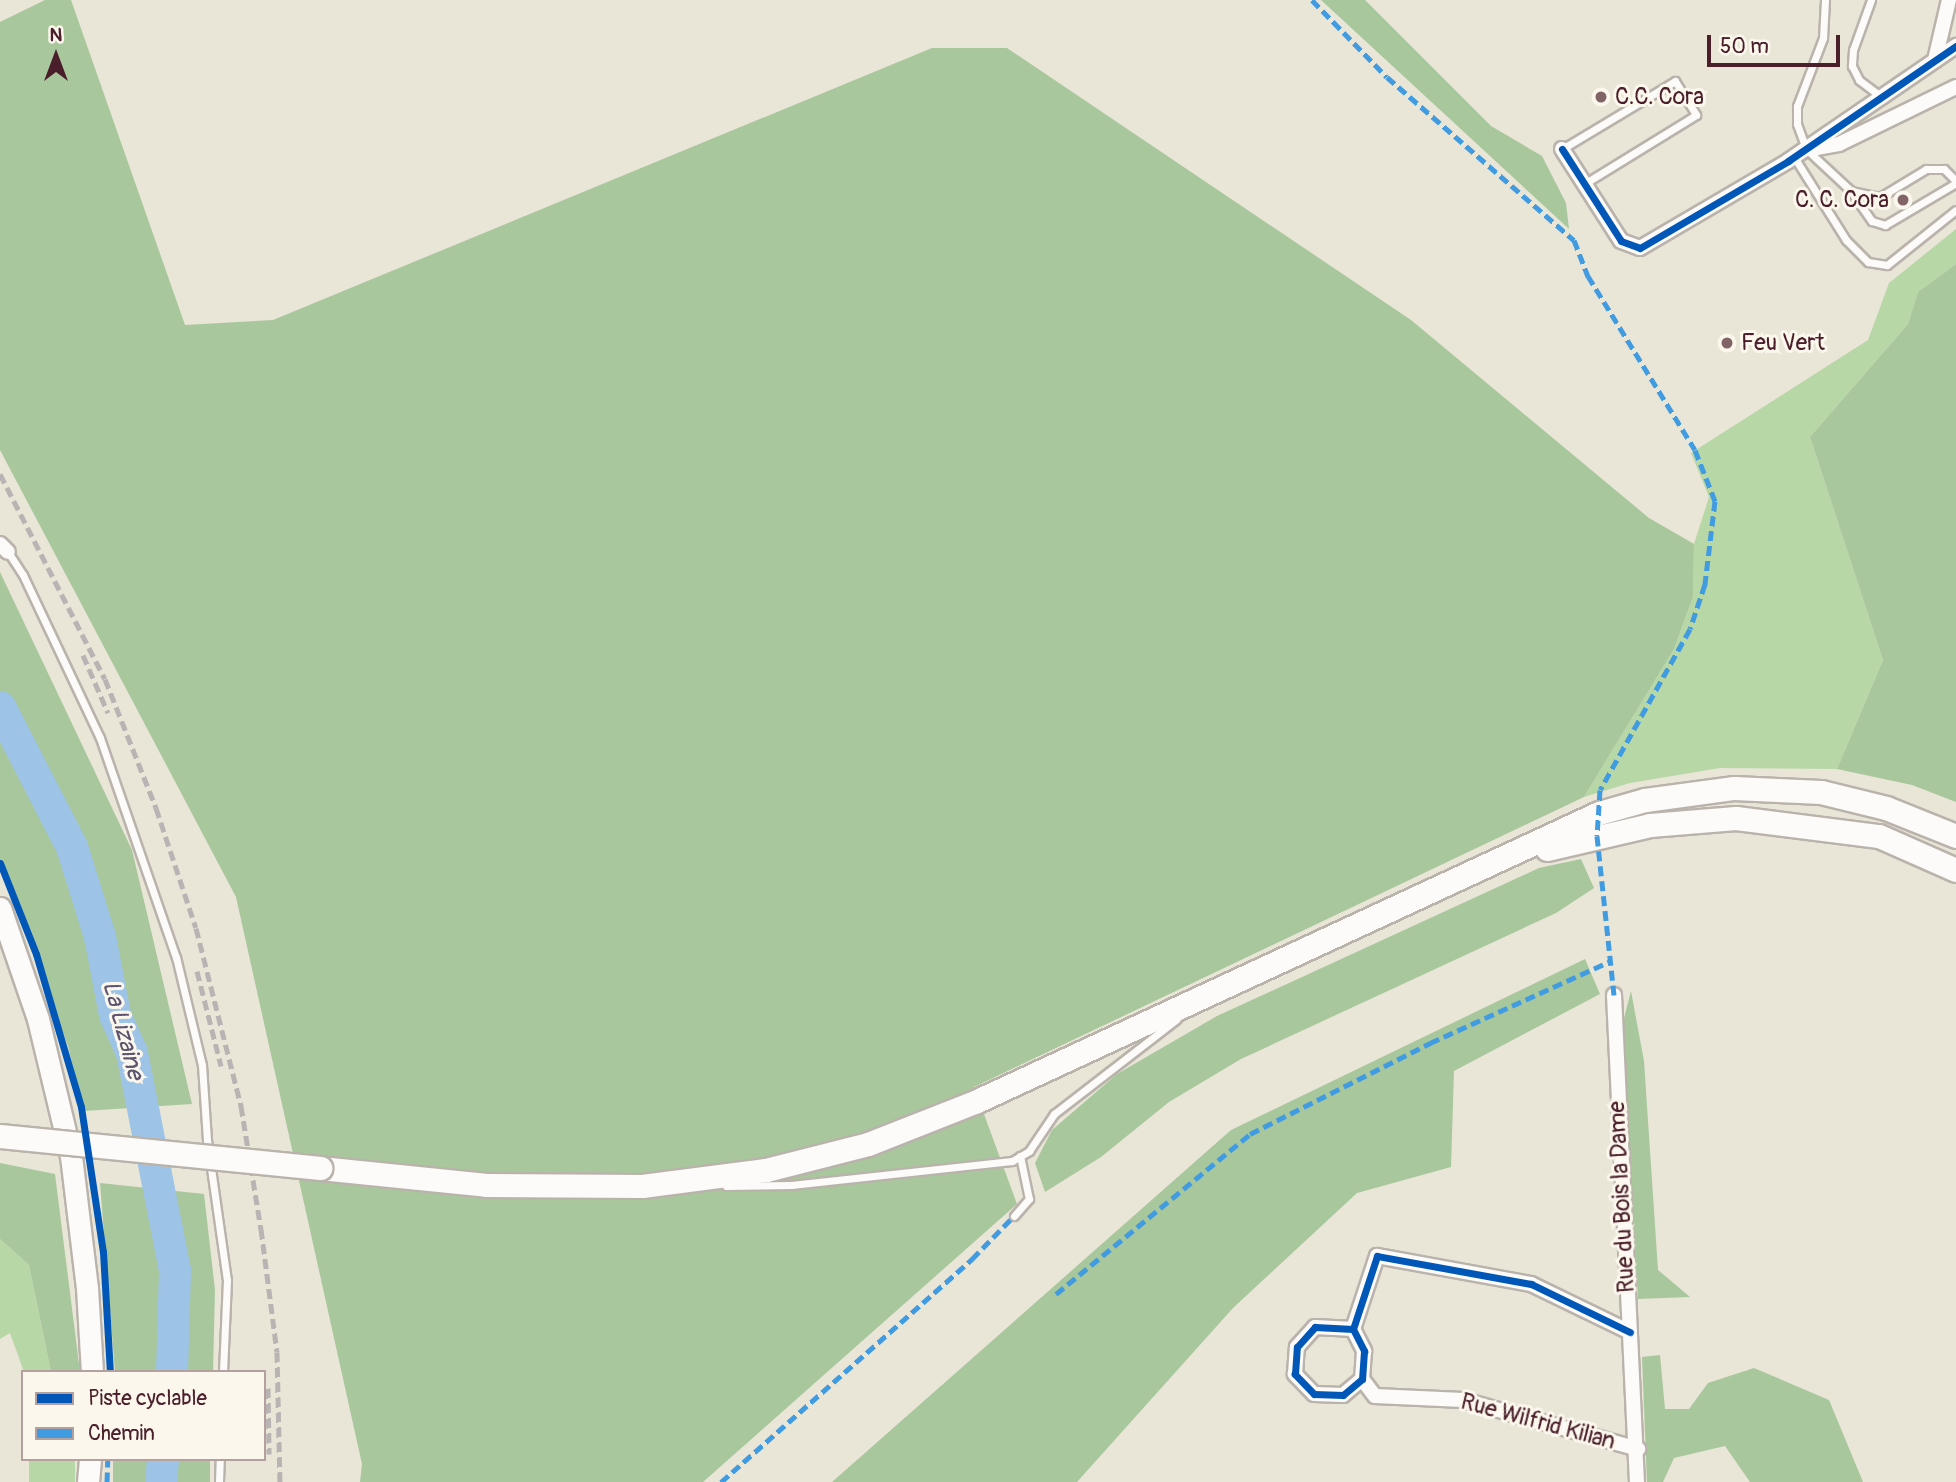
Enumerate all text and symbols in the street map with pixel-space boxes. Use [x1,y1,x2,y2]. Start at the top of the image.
north arrow [21,21,91,91]
scale bar [1711,21,1844,65]
text: N [50,23,62,47]
text: 50 m [1720,33,1769,60]
place label: C.C. Cora [1615,83,1704,111]
marker: C.C. Cora [1593,89,1609,105]
place label: C. C. Cora [1795,186,1889,214]
marker: C. C. Cora [1895,192,1911,208]
place label: Feu Vert [1741,329,1825,357]
marker: Feu Vert [1719,335,1735,351]
water label: La Lizaine [96,978,150,1082]
street label: Rue du Bois la Dame [1603,1100,1641,1294]
legend [21,1370,266,1461]
text: Piste cyclable [88,1385,207,1412]
street label: Rue Wilfrid Kilian [1458,1388,1618,1456]
text: Chemin [88,1420,155,1447]

